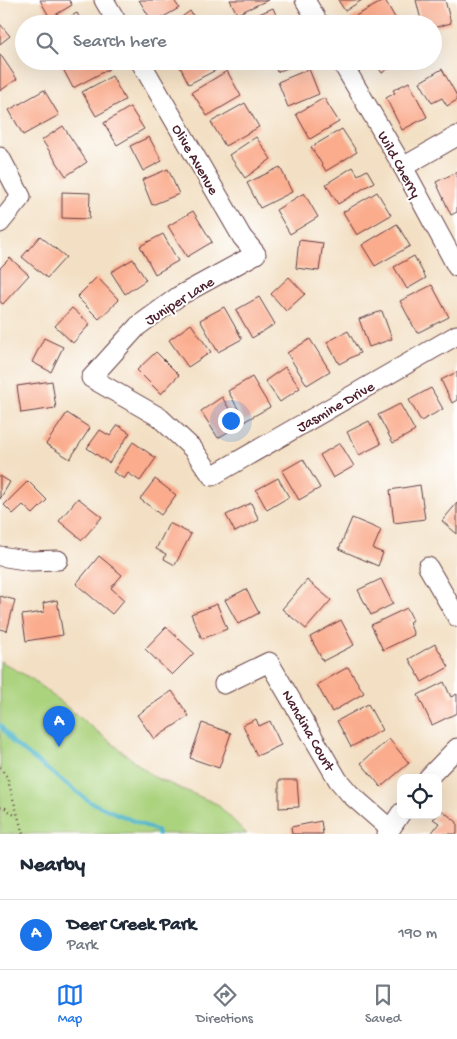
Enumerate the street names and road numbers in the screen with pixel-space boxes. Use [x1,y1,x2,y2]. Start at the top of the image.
street label: Olive Avenue [167,121,222,199]
street label: Wild Cherry [373,128,424,202]
street label: Juniper Lane [142,273,218,330]
street label: Jasmine Drive [294,378,378,437]
street label: Nandina Court [277,687,339,776]

